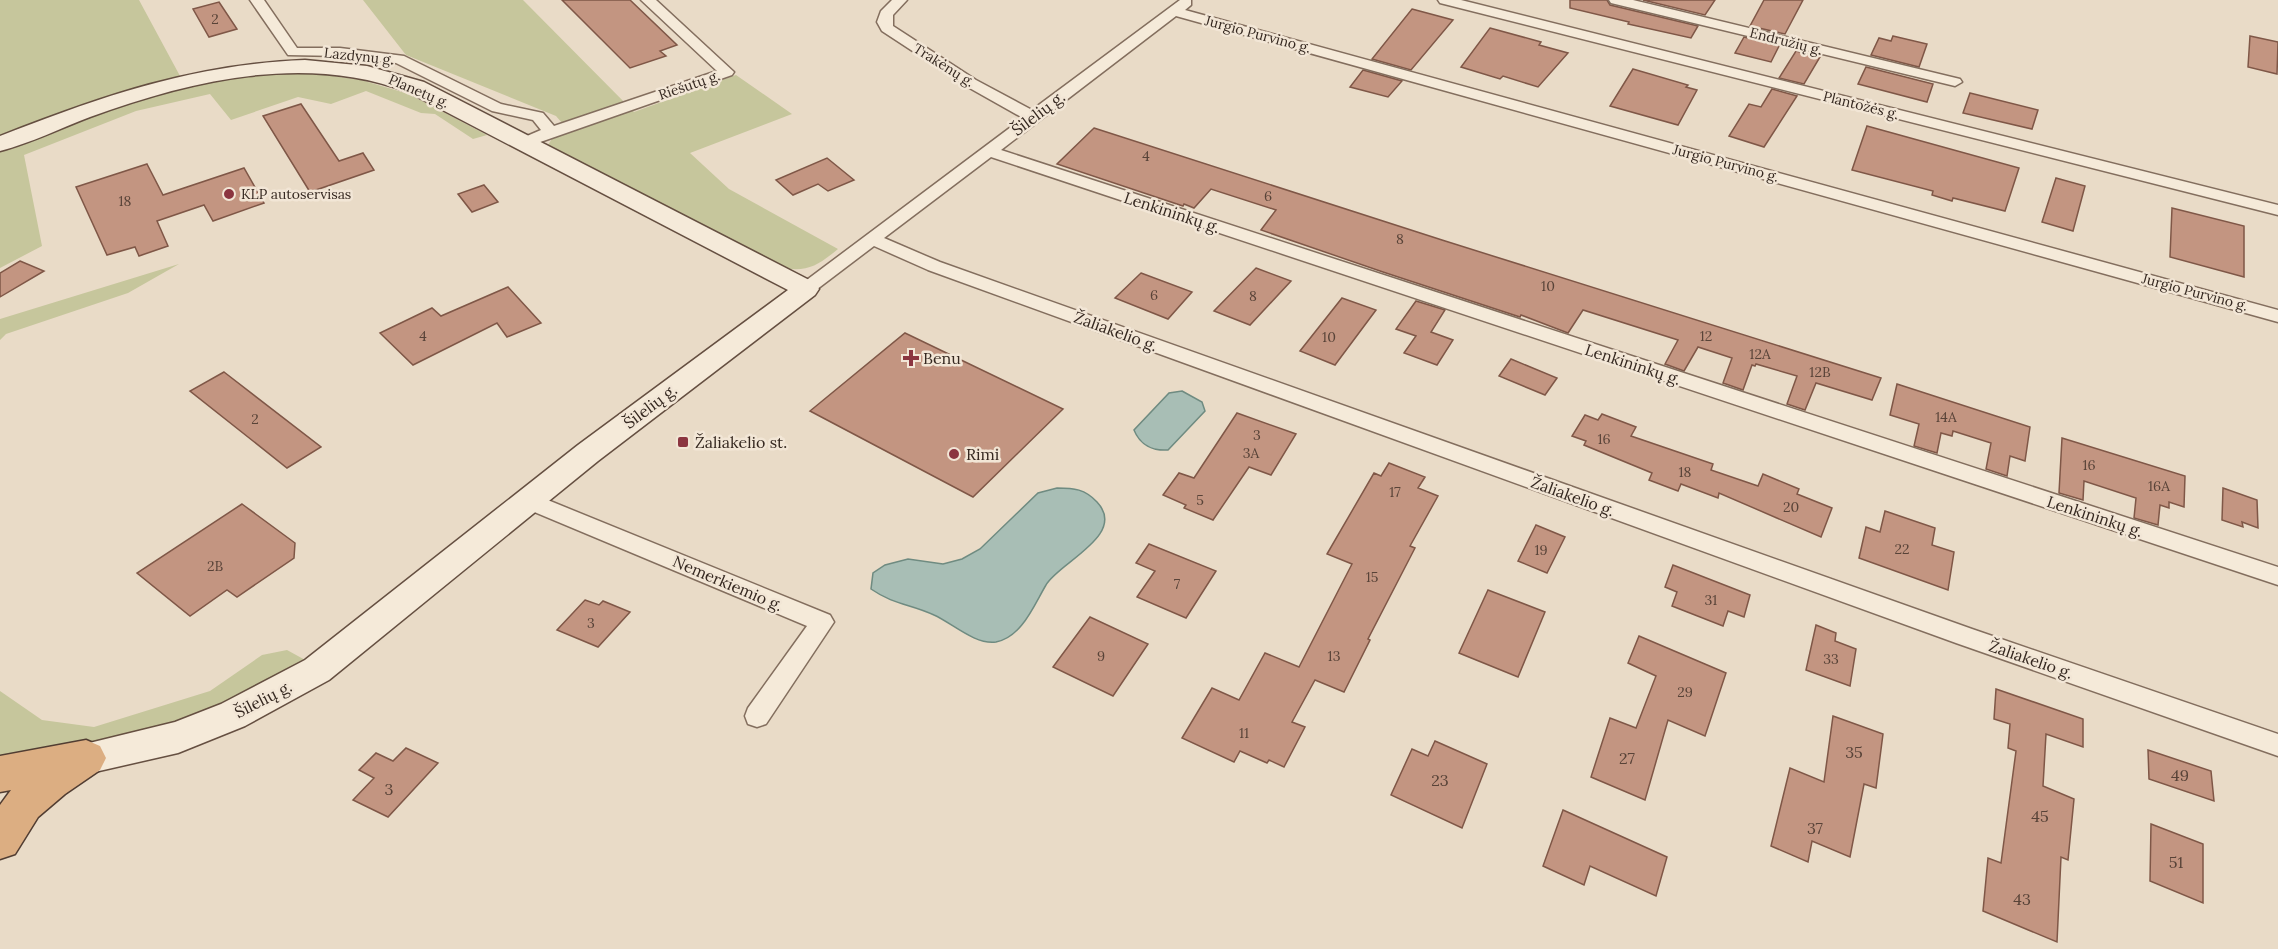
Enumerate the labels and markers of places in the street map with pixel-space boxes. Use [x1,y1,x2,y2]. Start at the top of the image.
place label: KLP autoservisas [241,185,351,203]
marker: KLP autoservisas [222,187,236,201]
place label: Benu [923,348,961,368]
marker: Benu [904,351,918,365]
place label: Žaliakelio st. [695,432,787,452]
marker: Žaliakelio st. [676,435,690,449]
place label: Rimi [966,444,999,464]
marker: Rimi [947,447,961,461]

